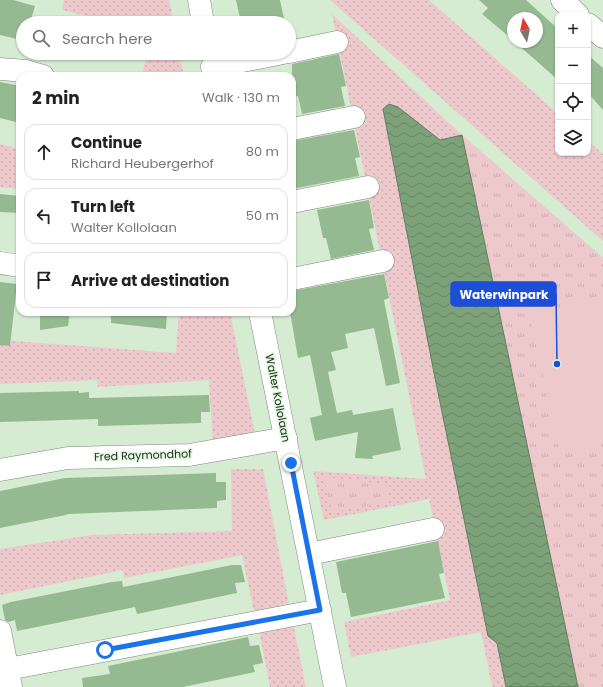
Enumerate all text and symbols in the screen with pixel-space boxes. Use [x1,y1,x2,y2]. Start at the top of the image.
north arrow [507,12,543,48]
map controls [555,12,591,156]
button: + [555,12,591,48]
search box [16,16,296,60]
icon: search [30,27,52,49]
text: Search here [62,28,152,49]
button: − [555,48,591,84]
button: locate [555,84,591,120]
text: 2 min [32,86,80,110]
text: Walk · 130 m [202,88,280,107]
button: layers [555,120,591,156]
text: Continue [71,132,142,153]
icon: ahead [33,141,55,163]
text: 80 m [246,142,279,161]
text: Richard Heubergerhof [71,154,214,173]
text: Turn left [71,196,135,217]
icon: left [33,205,55,227]
text: 50 m [246,206,279,225]
text: Walter Kollolaan [71,218,177,237]
icon: arrive [33,269,55,291]
text: Arrive at destination [71,270,229,291]
callout: Waterwinpark [451,282,556,306]
text: Waterwinpark [459,286,549,303]
street label: Walter Kollolaan [262,353,294,443]
street label: Fred Raymondhof [94,445,192,465]
route end [282,454,300,472]
route start [96,641,114,659]

